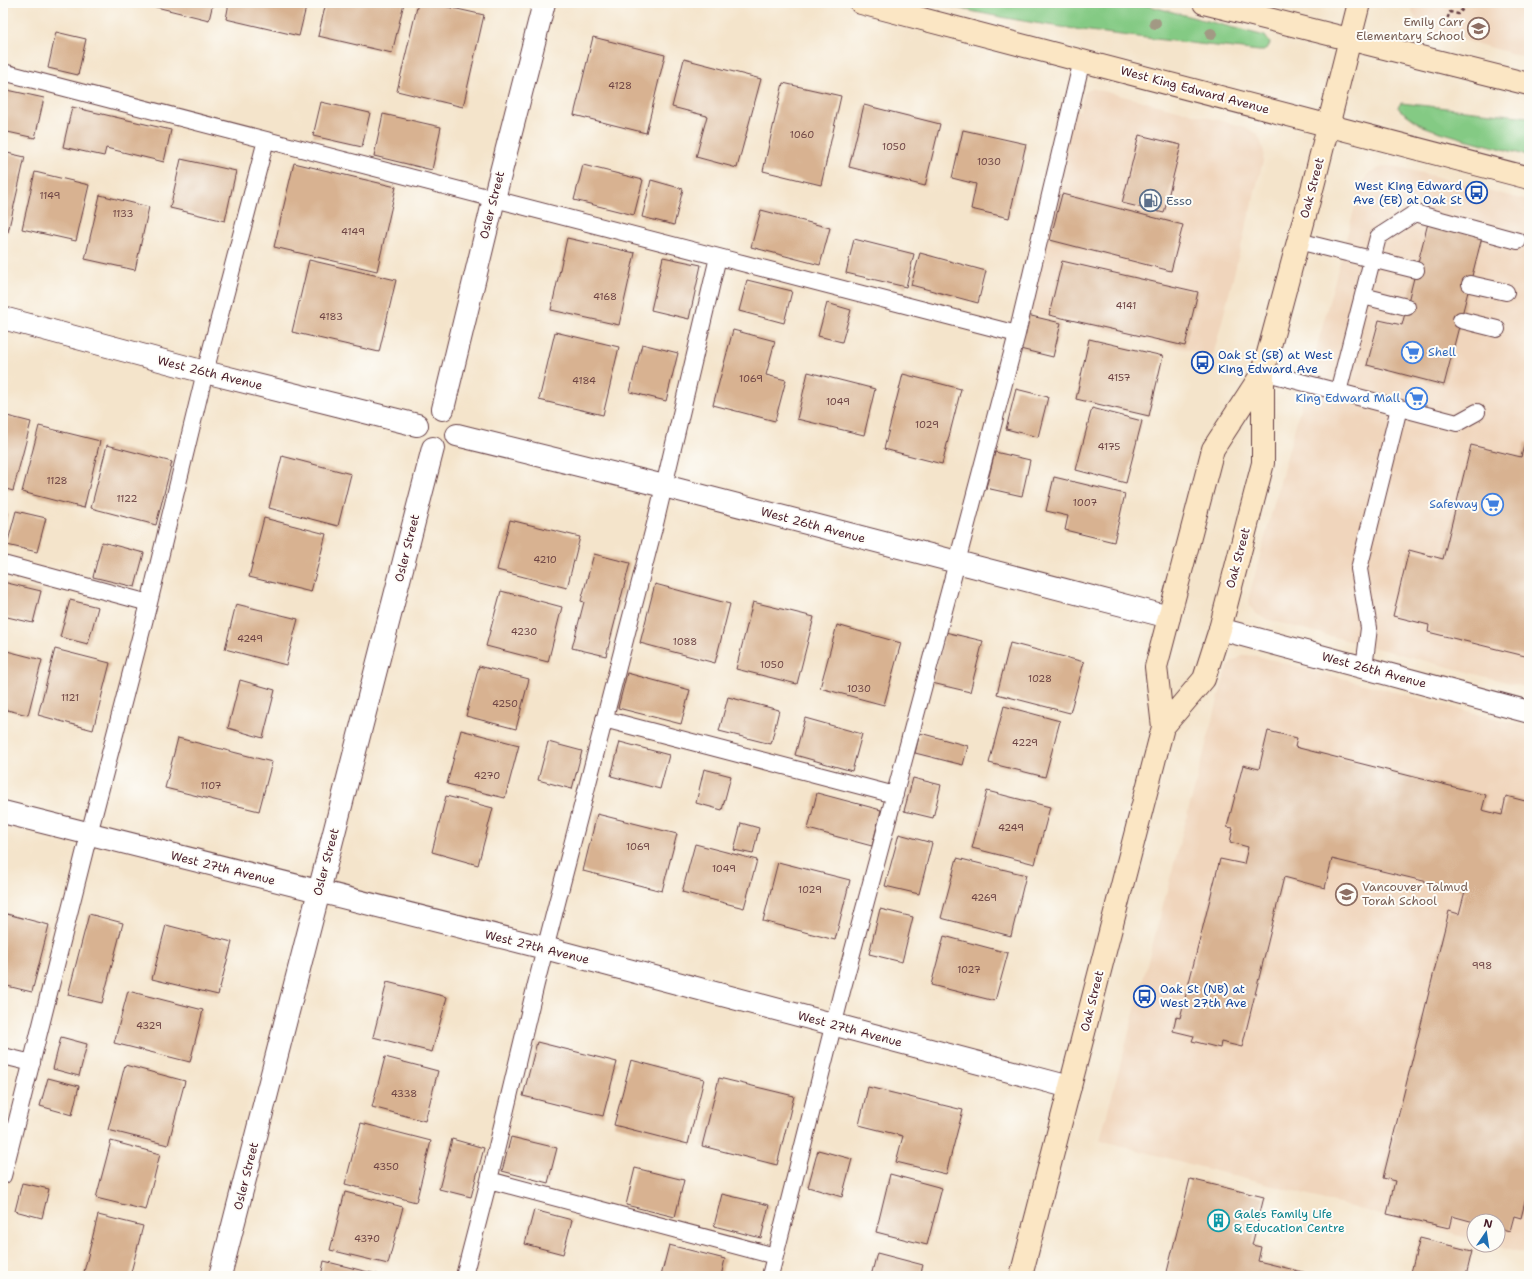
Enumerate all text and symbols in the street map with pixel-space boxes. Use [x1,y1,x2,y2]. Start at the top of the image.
place label: Emily Carr Elementary School [1356,14,1464,44]
school or university icon: Emily Carr Elementary School [1466,16,1492,42]
street label: West King Edward Avenue [1119,62,1271,118]
house number: 4128 [608,79,632,92]
house number: 1060 [790,128,814,141]
house number: 1050 [882,140,906,153]
house number: 1030 [977,155,1001,168]
street label: Oak Street [1296,156,1328,220]
street label: Osler Street [476,169,508,241]
place label: West King Edward Ave (EB) at Oak St [1353,178,1462,208]
bus stop icon: West King Edward Ave (EB) at Oak St [1464,180,1490,206]
fuel station icon: Esso [1137,188,1163,214]
house number: 1149 [39,189,61,202]
place label: Esso [1166,193,1192,209]
house number: 1133 [113,207,133,220]
house number: 4149 [341,225,365,238]
house number: 4168 [593,290,617,303]
house number: 4141 [1116,299,1136,312]
house number: 4183 [319,310,343,323]
supermarket icon: Shell [1399,339,1425,365]
place label: Shell [1428,344,1456,360]
place label: Oak St (SB) at West King Edward Ave [1218,347,1333,377]
bus stop icon: Oak St (SB) at West King Edward Ave [1190,349,1216,375]
street label: West 26th Avenue [156,352,264,394]
house number: 4157 [1107,371,1131,384]
house number: 1069 [739,372,763,385]
house number: 4184 [572,374,596,387]
supermarket icon: King Edward Mall [1403,385,1429,411]
place label: King Edward Mall [1295,390,1400,406]
house number: 1049 [826,395,850,408]
house number: 1029 [915,418,939,431]
house number: 4175 [1098,440,1120,453]
house number: 1128 [46,474,68,487]
supermarket icon: Safeway [1480,491,1506,517]
house number: 1122 [117,492,138,505]
house number: 1007 [1073,496,1097,509]
place label: Safeway [1429,496,1478,512]
street label: West 26th Avenue [759,503,867,547]
street label: Osler Street [391,512,423,584]
street label: Oak Street [1222,526,1254,590]
house number: 4210 [533,553,557,566]
house number: 4230 [511,625,537,638]
house number: 4249 [237,632,263,645]
house number: 1088 [673,635,697,648]
street label: West 26th Avenue [1320,648,1428,692]
house number: 1050 [760,658,784,671]
house number: 1028 [1028,672,1052,685]
house number: 1030 [847,682,871,695]
house number: 1121 [61,691,79,704]
house number: 4250 [492,697,518,710]
house number: 4229 [1012,736,1038,749]
house number: 4270 [474,769,500,782]
house number: 1107 [200,779,222,792]
house number: 4249 [998,821,1024,834]
street label: Osler Street [309,826,343,898]
house number: 1069 [626,840,650,853]
street label: West 27th Avenue [169,847,277,889]
house number: 1049 [712,862,736,875]
place label: Vancouver Talmud Torah School [1362,879,1468,909]
school or university icon: Vancouver Talmud Torah School [1334,881,1360,907]
house number: 1029 [798,883,822,896]
house number: 4269 [971,891,997,904]
street label: West 27th Avenue [483,926,591,968]
house number: 998 [1472,959,1492,972]
house number: 1027 [957,963,981,976]
street label: Oak Street [1077,969,1107,1033]
place label: Oak St (NB) at West 27th Ave [1160,981,1247,1011]
bus stop icon: Oak St (NB) at West 27th Ave [1132,983,1158,1009]
street label: West 27th Avenue [796,1007,904,1051]
house number: 4329 [136,1019,162,1032]
house number: 4338 [391,1087,417,1100]
street label: Osler Street [230,1140,262,1212]
house number: 4350 [373,1160,399,1173]
place label: Gales Family Life & Education Centre [1234,1206,1345,1236]
building icon: Gales Family Life & Education Centre [1206,1208,1232,1234]
north arrow [1466,1213,1506,1253]
text: N [1482,1215,1494,1232]
house number: 4370 [354,1232,380,1245]

